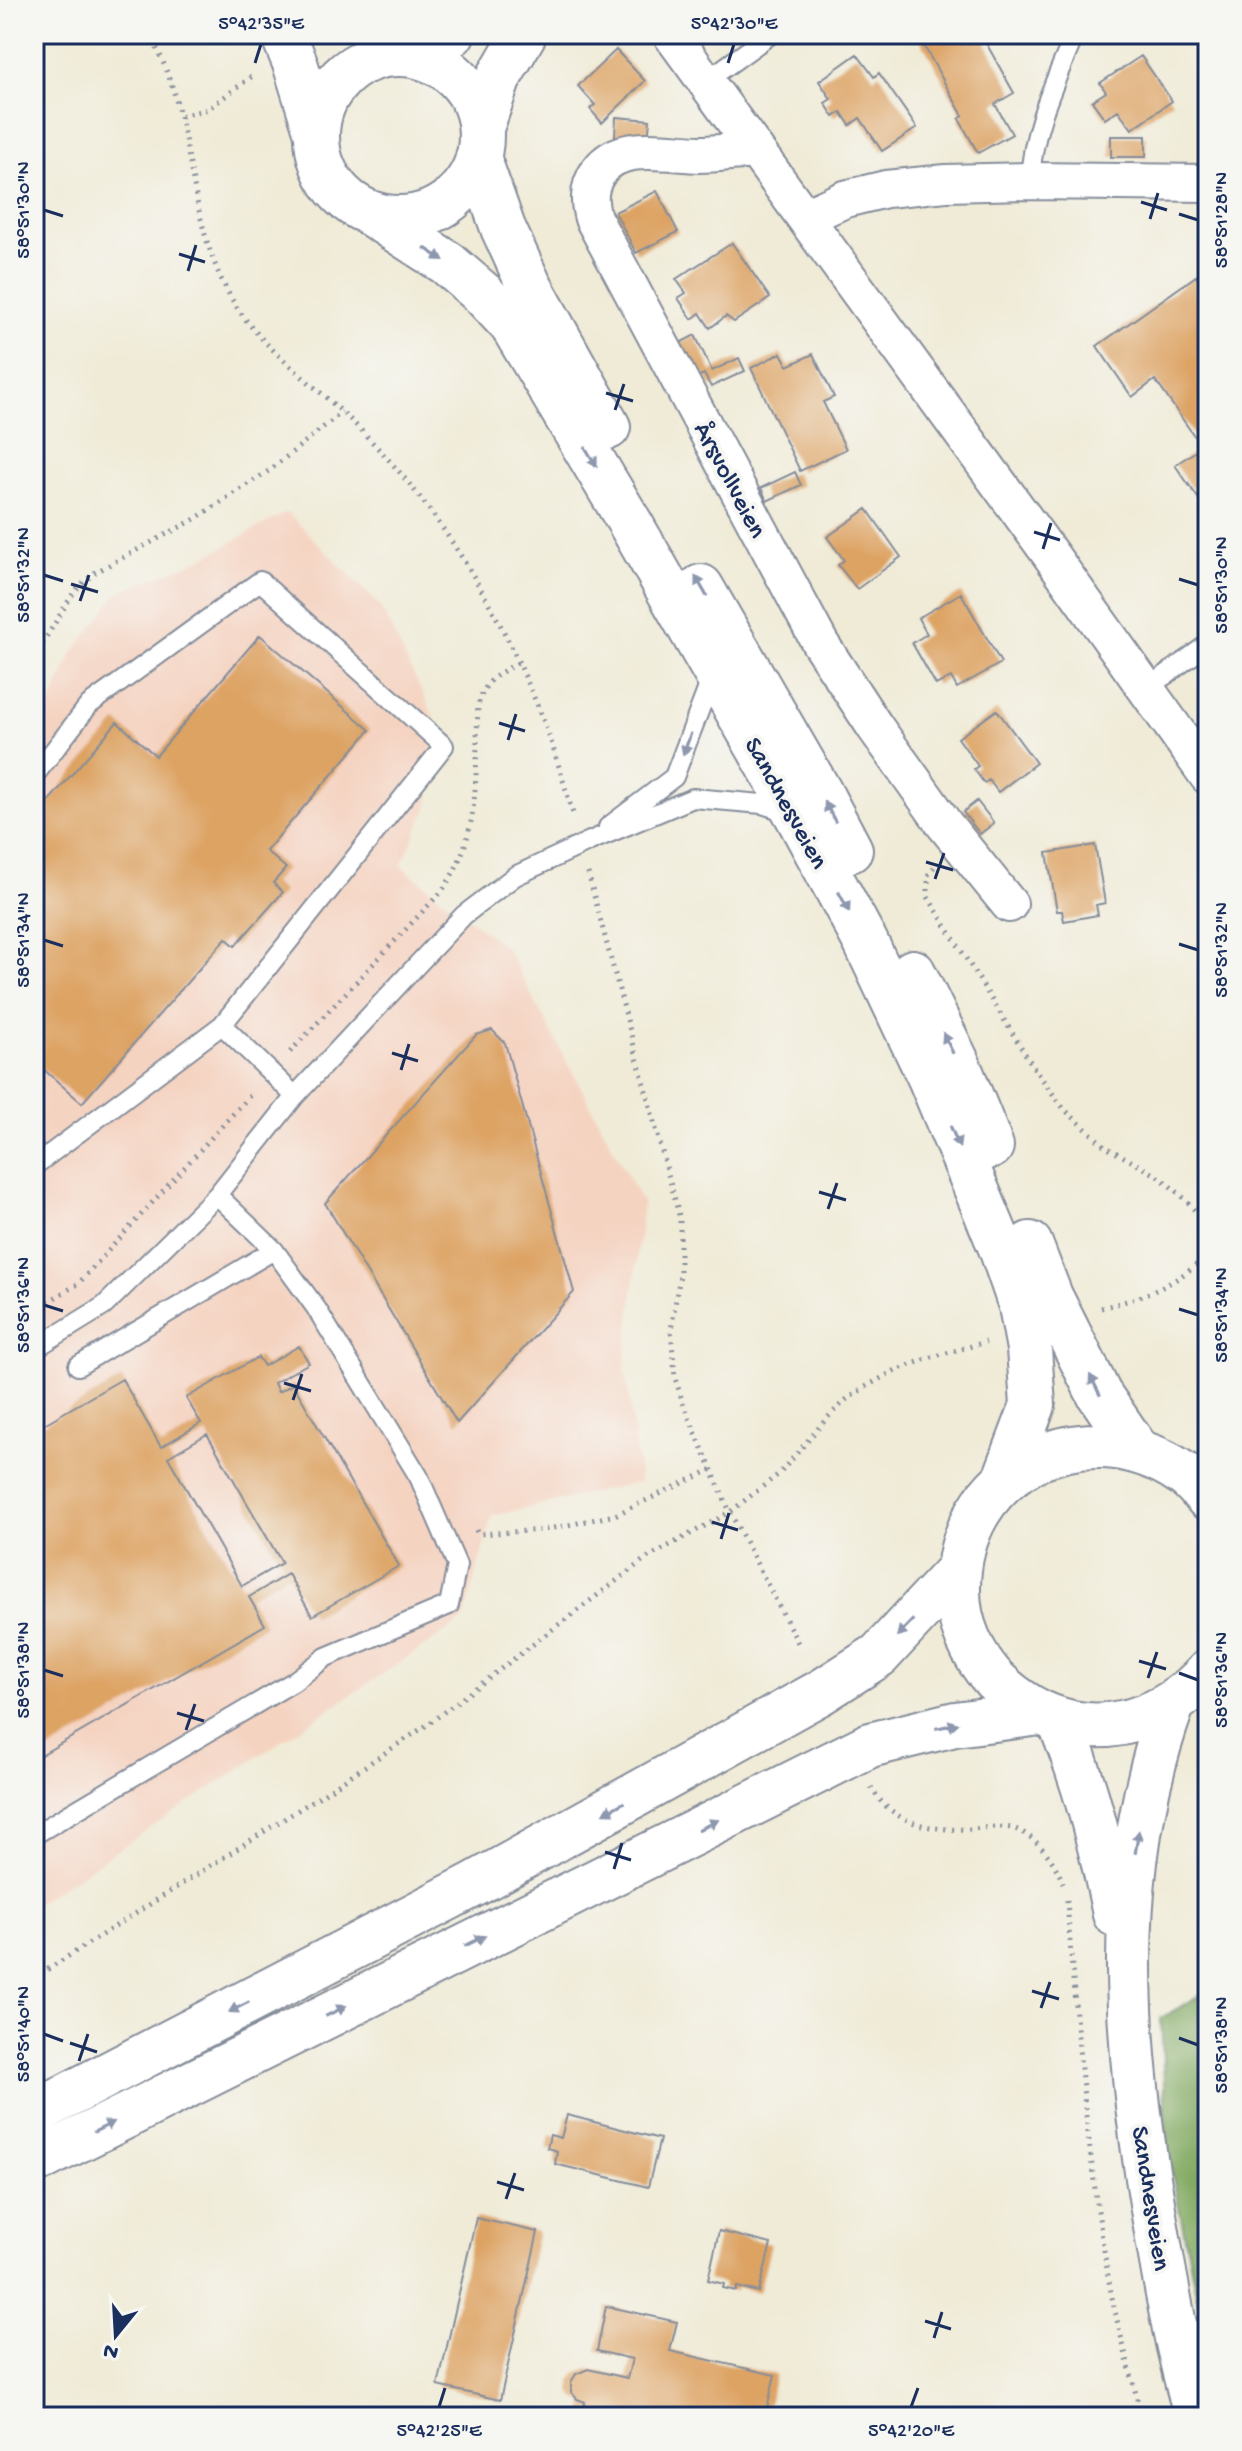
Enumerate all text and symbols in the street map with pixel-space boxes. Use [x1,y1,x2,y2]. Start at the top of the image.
text: 5°42'35"E [218,14,305,37]
text: 5°42'30"E [691,14,779,37]
text: 58°51'30"N [14,161,37,259]
text: 58°51'28"N [1212,172,1235,268]
one-way arrow [423,247,444,262]
street label: Årsvollveien [685,417,773,545]
one-way arrow [584,446,598,468]
text: 58°51'32"N [14,527,37,623]
text: 58°51'30"N [1212,536,1235,634]
one-way arrow [694,575,708,598]
one-way arrow [680,732,692,756]
street label: Sandnesveien [735,733,833,876]
one-way arrow [824,800,837,823]
one-way arrow [837,891,851,913]
text: 58°51'34"N [14,892,37,988]
text: 58°51'32"N [1212,902,1235,998]
one-way arrow [941,1032,955,1055]
one-way arrow [948,1125,961,1149]
text: 58°51'36"N [14,1257,37,1353]
text: 58°51'34"N [1212,1267,1235,1363]
one-way arrow [1088,1373,1102,1396]
one-way arrow [897,1618,915,1637]
text: 58°51'38"N [14,1622,37,1718]
text: 58°51'36"N [1212,1632,1235,1728]
one-way arrow [935,1719,960,1732]
one-way arrow [603,1801,625,1815]
one-way arrow [697,1819,720,1832]
one-way arrow [1131,1829,1144,1854]
one-way arrow [464,1934,487,1948]
text: 58°51'40"N [14,1986,37,2082]
text: 58°51'38"N [1212,1997,1235,2093]
one-way arrow [227,2000,250,2013]
one-way arrow [325,2004,348,2017]
one-way arrow [92,2120,115,2134]
street label: Sandnesveien [1122,2124,1175,2274]
north arrow [76,2295,156,2375]
text: N [100,2336,122,2365]
text: 5°42'25"E [397,2421,483,2444]
text: 5°42'20"E [868,2421,955,2444]

